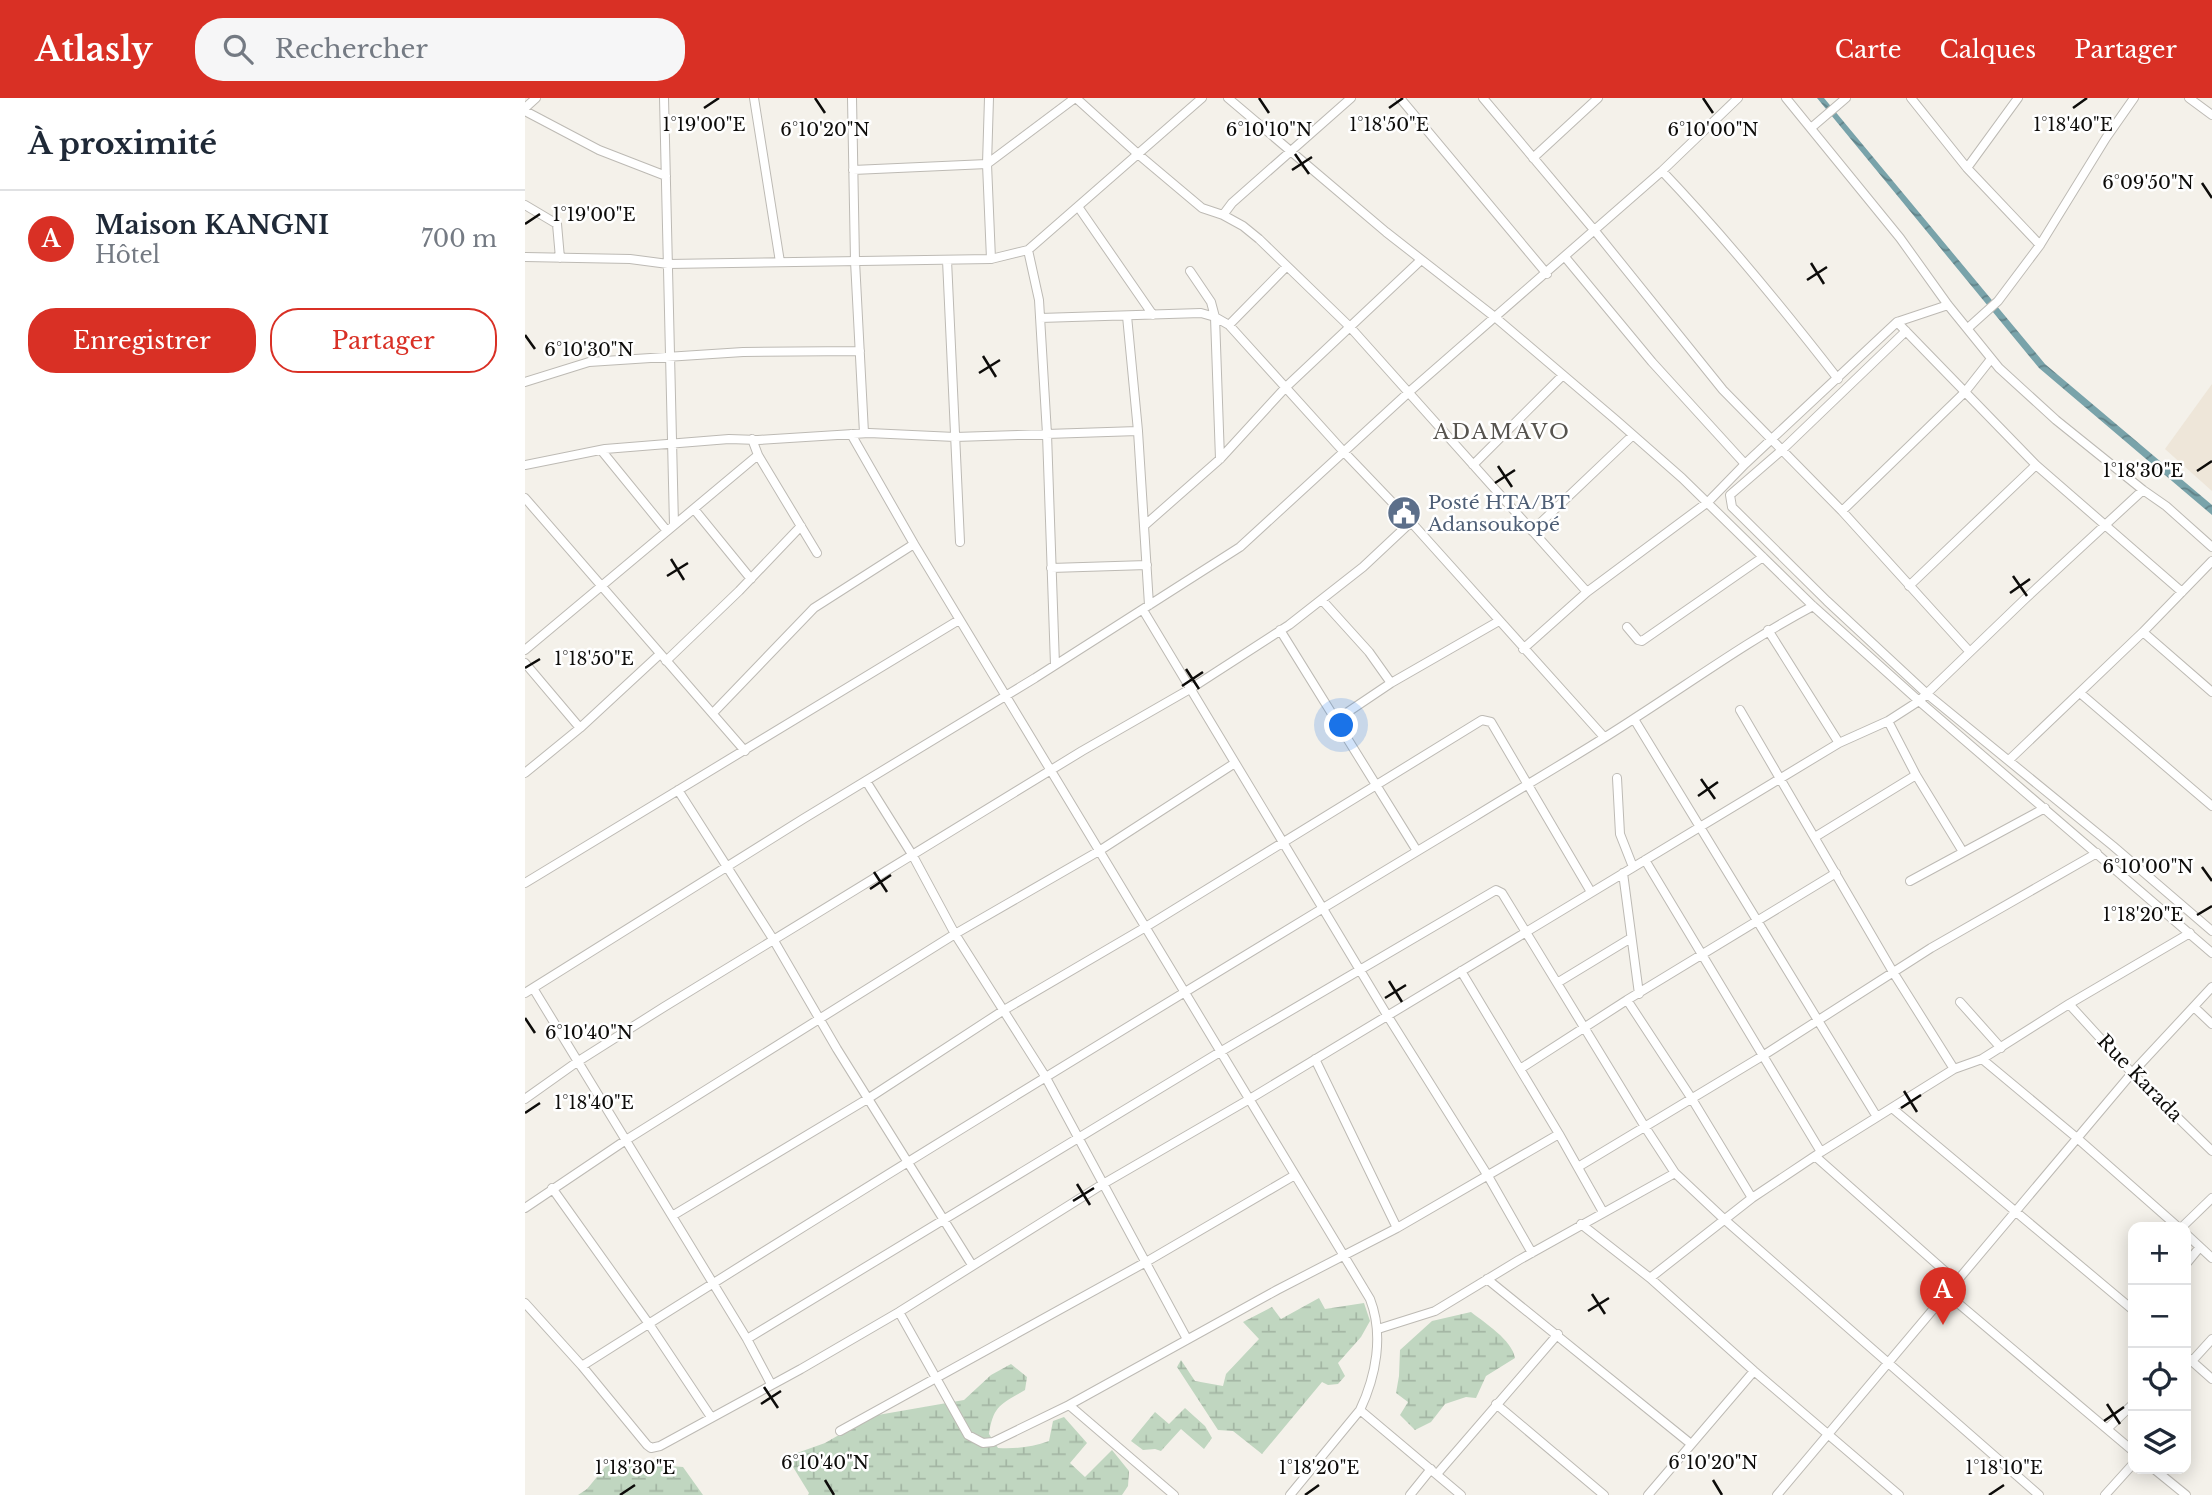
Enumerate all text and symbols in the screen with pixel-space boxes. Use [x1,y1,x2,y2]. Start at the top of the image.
search box [195,18,685,81]
text: Atlasly [35,29,153,70]
icon: search [219,30,257,68]
text: Rechercher [275,33,428,65]
text: Carte [1835,35,1901,64]
text: Calques [1939,35,2036,64]
text: Partager [2074,35,2177,64]
text: 1°19'00"E [662,114,746,136]
text: 1°18'50"E [1349,114,1429,136]
text: 1°18'40"E [2033,114,2113,136]
text: 6°10'20"N [780,119,870,141]
text: 6°10'10"N [1226,119,1312,141]
text: 6°10'00"N [1667,119,1759,141]
text: À proximité [28,125,217,162]
text: 6°09'50"N [2102,172,2194,194]
text: 1°19'00"E [552,204,636,226]
text: Maison KANGNI [95,209,329,241]
text: A [42,225,60,253]
text: 700 m [421,225,497,253]
text: Hôtel [95,241,160,269]
button: Enregistrer [28,308,256,373]
button: Partager [270,308,497,373]
text: 6°10'30"N [544,339,634,361]
district label: ADAMAVO [1432,419,1571,445]
text: 1°18'30"E [2103,460,2183,482]
place label: Posté HTA/BT Adansoukopé [1427,491,1570,536]
public building icon: Posté HTA/BT Adansoukopé [1385,494,1423,532]
text: 1°18'50"E [554,648,634,670]
your location [1324,708,1358,742]
text: 6°10'00"N [2102,856,2194,878]
text: 1°18'20"E [2103,904,2183,926]
text: 6°10'40"N [545,1022,633,1044]
street label: Rue Karada [2093,1030,2188,1127]
text: 1°18'40"E [554,1092,634,1114]
map controls [2128,1222,2191,1474]
button: + [2128,1222,2191,1285]
pin: A [1920,1267,1966,1325]
button: − [2128,1285,2191,1348]
button: locate [2128,1348,2191,1411]
button: layers [2128,1411,2191,1474]
text: 6°10'40"N [781,1452,869,1474]
text: 6°10'20"N [1668,1452,1758,1474]
text: 1°18'30"E [595,1457,675,1479]
text: 1°18'20"E [1279,1457,1359,1479]
text: 1°18'10"E [1965,1457,2043,1479]

